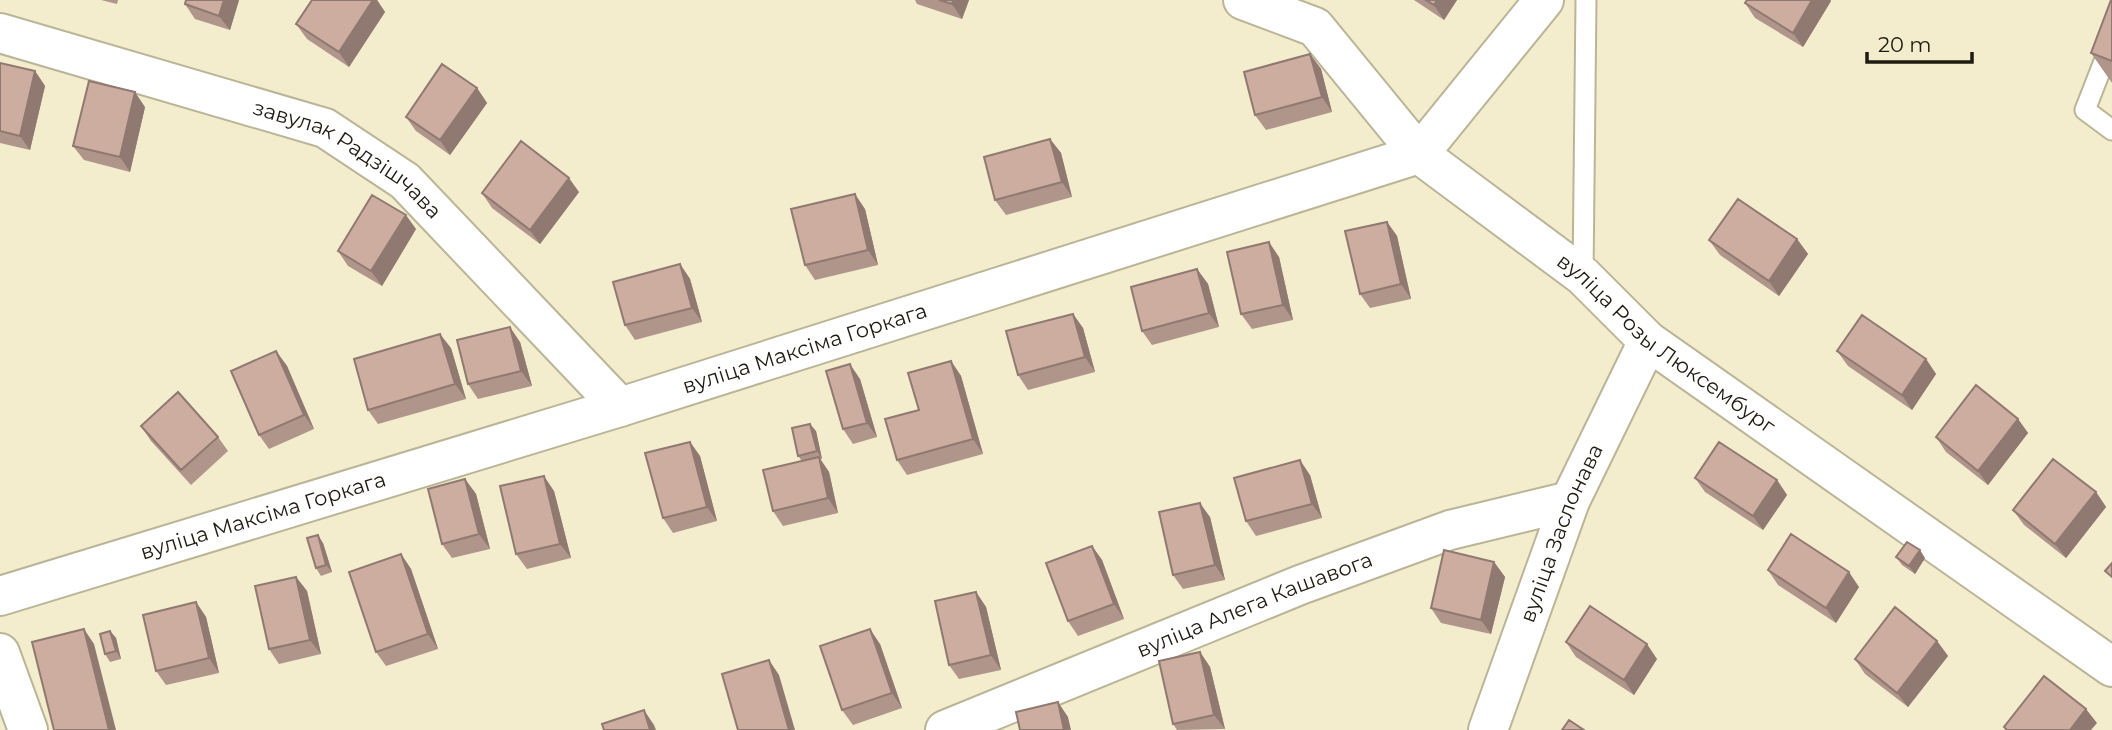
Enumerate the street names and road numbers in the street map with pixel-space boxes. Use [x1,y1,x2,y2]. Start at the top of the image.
street label: завулак Радзішчава [250,95,447,223]
street label: вуліца Розы Люксембург [1552,248,1780,439]
street label: вуліца Максіма Горкага [679,298,930,398]
street label: вуліца Заслонава [1515,440,1608,626]
street label: вуліца Максіма Горкага [137,466,389,564]
street label: вуліца Алега Кашавога [1133,547,1376,662]

